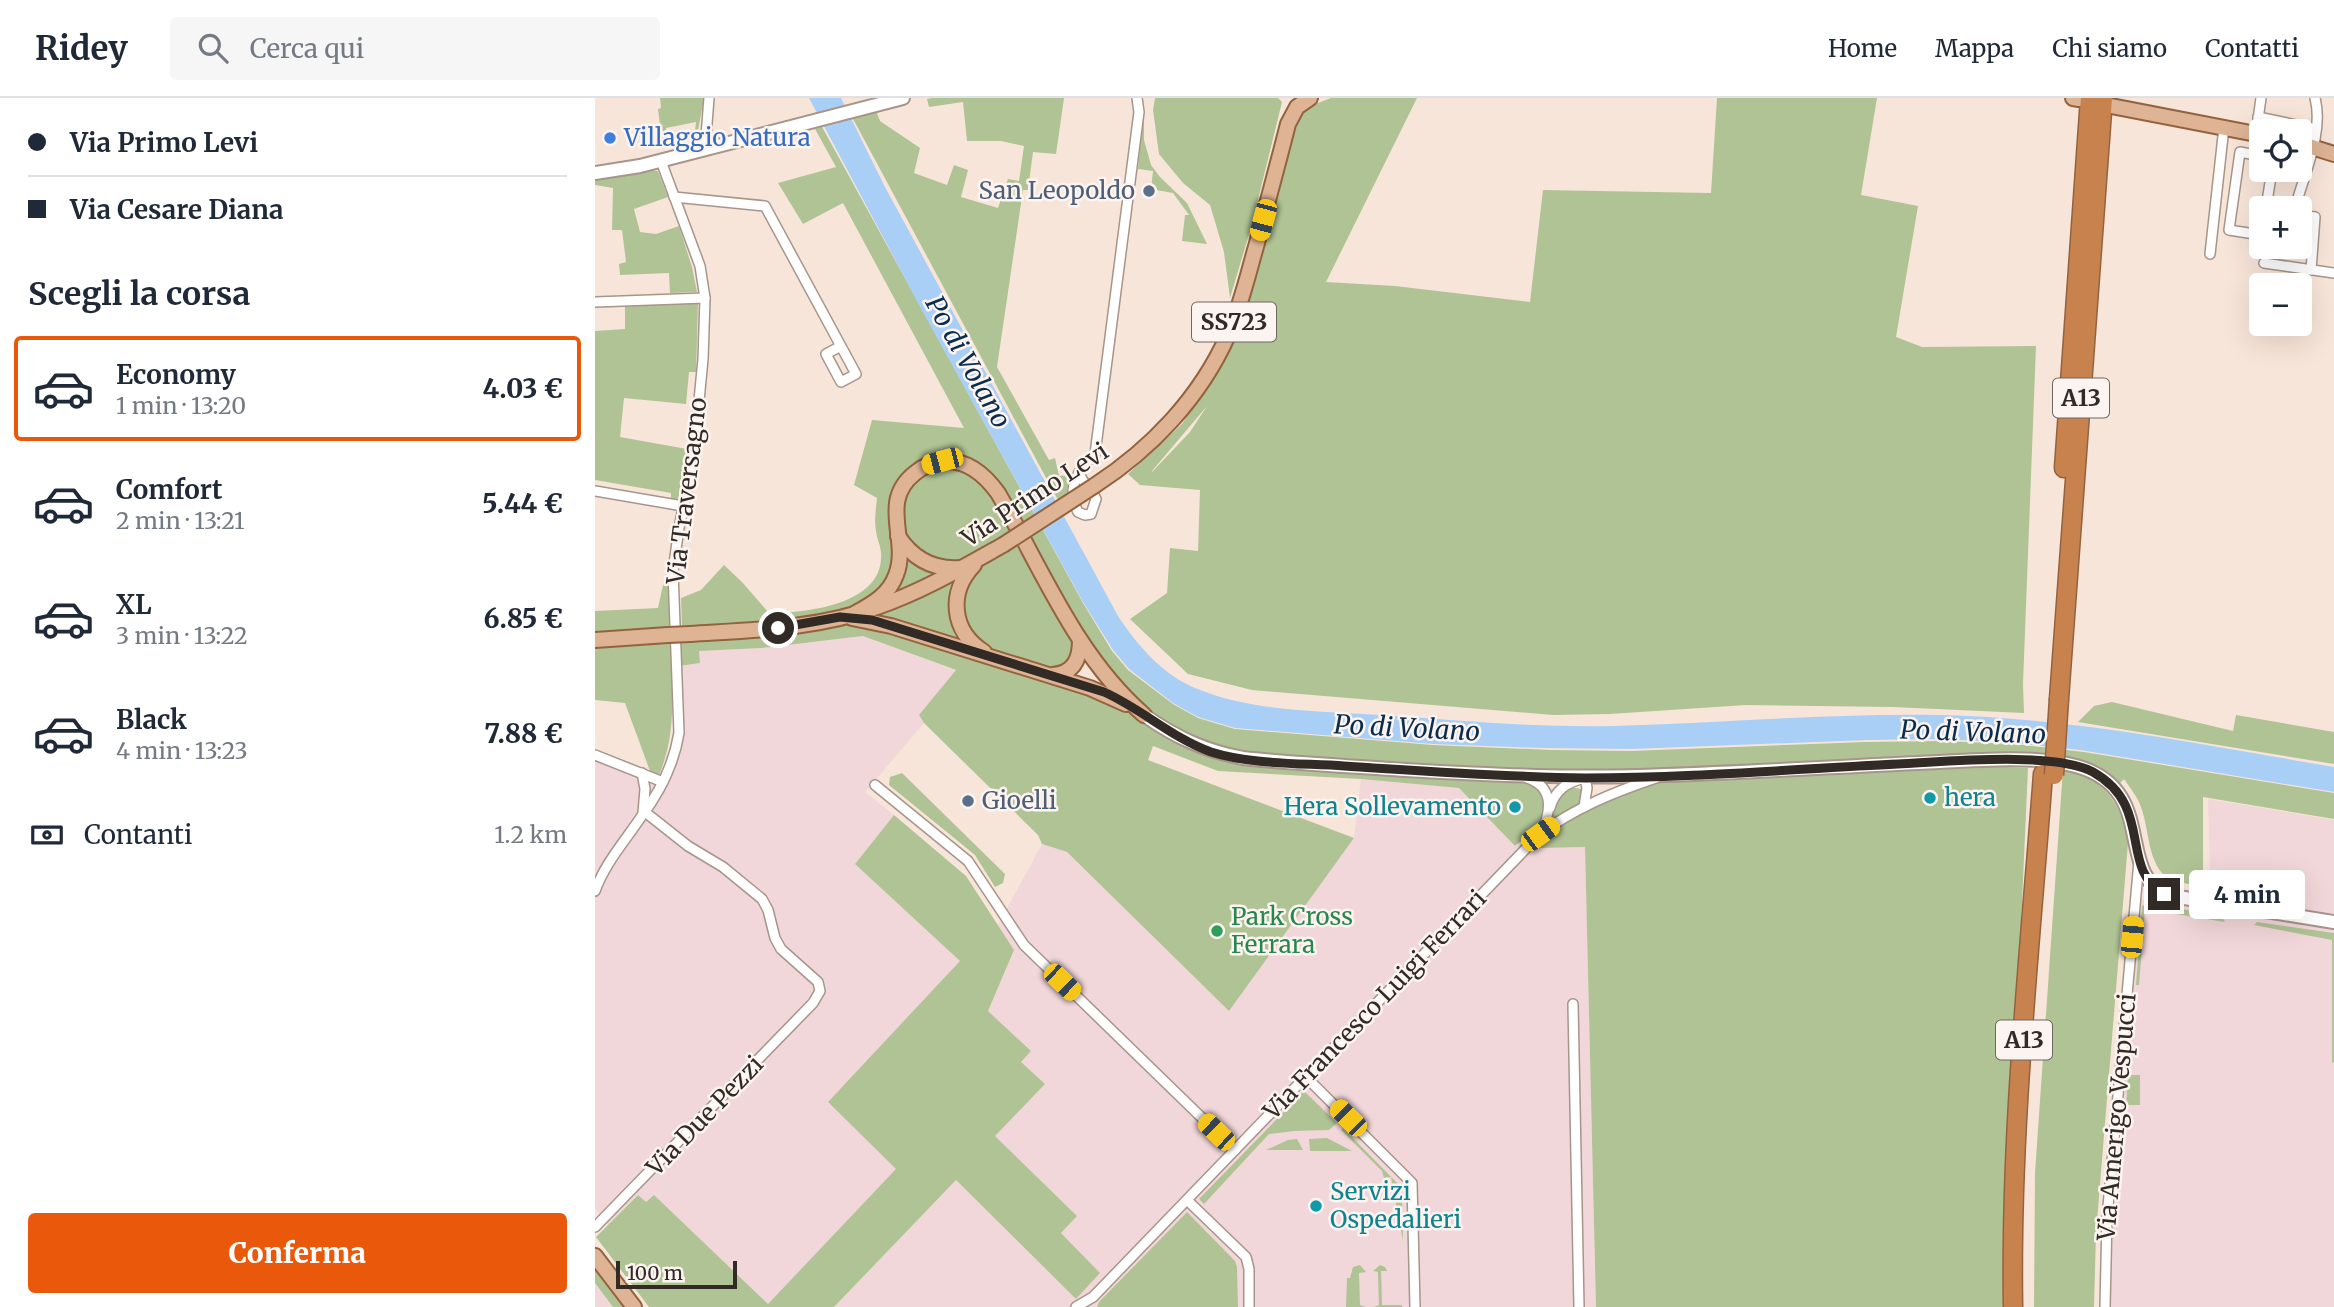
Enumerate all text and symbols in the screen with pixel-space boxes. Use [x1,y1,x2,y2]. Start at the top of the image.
search box [170,17,660,80]
text: Ridey [35,28,128,69]
icon: search [194,29,232,67]
text: Cerca qui [250,32,364,65]
text: Home [1828,33,1897,64]
text: Mappa [1935,33,2014,64]
text: Chi siamo [2052,33,2167,64]
text: Contatti [2205,33,2299,64]
map controls [2249,119,2312,336]
button: locate [2249,119,2312,182]
place label: Villaggio Natura [623,122,811,153]
text: Via Primo Levi [70,126,258,159]
marker: Villaggio Natura [602,130,618,146]
place label: San Leopoldo [979,175,1135,206]
marker: San Leopoldo [1141,183,1157,199]
text: Via Cesare Diana [70,193,283,226]
button: + [2249,196,2312,259]
car [1248,197,1279,243]
button: − [2249,273,2312,336]
text: Scegli la corsa [28,274,250,314]
water label: Po di Volano [919,290,1018,434]
road number: SS723 [1192,302,1276,342]
icon: car [32,357,95,420]
text: Economy [116,358,236,391]
text: 4.03 € [482,372,563,405]
road number: A13 [2053,378,2109,418]
text: 1 min · 13:20 [116,391,246,420]
street label: Via Traversagno [660,396,713,587]
street label: Via Primo Levi [955,435,1114,554]
car [919,445,966,477]
icon: car [32,472,95,535]
text: Comfort [116,473,222,506]
text: 5.44 € [482,487,563,520]
text: 2 min · 13:21 [116,506,245,535]
icon: car [32,587,95,650]
text: XL [116,588,152,621]
text: 6.85 € [483,602,563,635]
route start [762,612,794,644]
text: 3 min · 13:22 [116,621,248,650]
icon: car [32,702,95,765]
text: Black [116,703,187,736]
water label: Po di Volano [1333,707,1481,748]
water label: Po di Volano [1899,712,2047,751]
text: 7.88 € [484,717,563,750]
text: 4 min · 13:23 [116,736,248,765]
place label: hera [1944,782,1996,813]
place label: Gioelli [982,785,1057,816]
marker: hera [1922,790,1938,806]
place label: Hera Sollevamento [1284,791,1501,822]
marker: Gioelli [960,793,976,809]
marker: Hera Sollevamento [1507,799,1523,815]
car [1517,813,1564,855]
icon: cash [28,816,66,854]
text: Contanti [84,818,192,851]
text: 1.2 km [494,820,567,849]
callout: 4 min [2189,870,2304,918]
route end [2148,878,2180,910]
text: 4 min [2213,880,2281,909]
street label: Via Francesco Luigi Ferrari [1256,883,1493,1127]
place label: Park Cross Ferrara [1231,901,1353,960]
car [2120,915,2145,959]
marker: Park Cross Ferrara [1209,923,1225,939]
car [1040,960,1085,1004]
street label: Via Amerigo Vespucci [2090,992,2143,1243]
road number: A13 [1996,1021,2052,1060]
street label: Via Due Pezzi [639,1049,770,1183]
car [1326,1096,1371,1140]
car [1194,1110,1239,1154]
place label: Servizi Ospedalieri [1330,1176,1462,1235]
marker: Servizi Ospedalieri [1308,1198,1324,1214]
button: Conferma [28,1213,567,1293]
scale bar [616,1258,737,1290]
text: 100 m [627,1261,683,1285]

